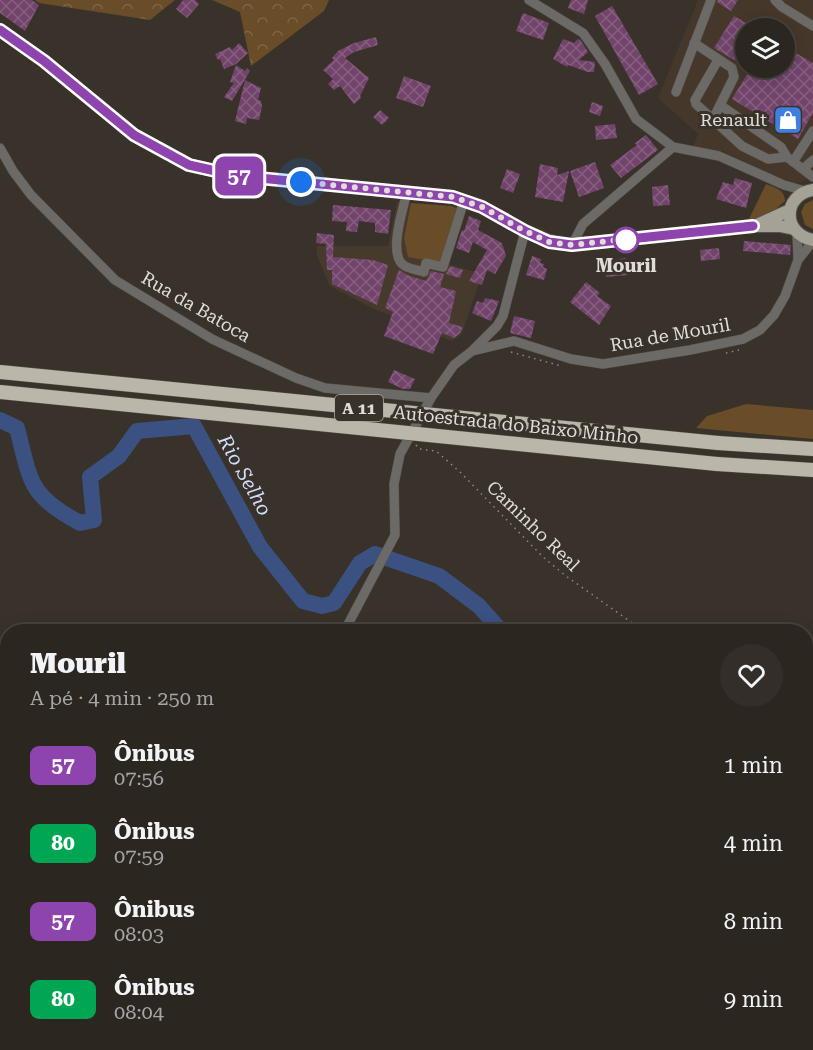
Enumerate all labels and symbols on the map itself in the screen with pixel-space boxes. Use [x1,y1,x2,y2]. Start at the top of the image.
shop icon: Renault [772,104,804,136]
place label: Renault [700,109,767,130]
line badge: 57 [212,156,266,195]
your location [286,167,316,197]
marker: Mouril [613,227,639,253]
place label: Mouril [596,255,656,276]
street label: Rua da Batoca [138,267,255,346]
street label: Rua de Mouril [608,314,732,355]
road number: A 11 [335,395,383,421]
street label: Autoestrada do Baixo Minho [392,401,640,448]
water label: Rio Selho [212,429,277,520]
street label: Caminho Real [483,476,584,575]

